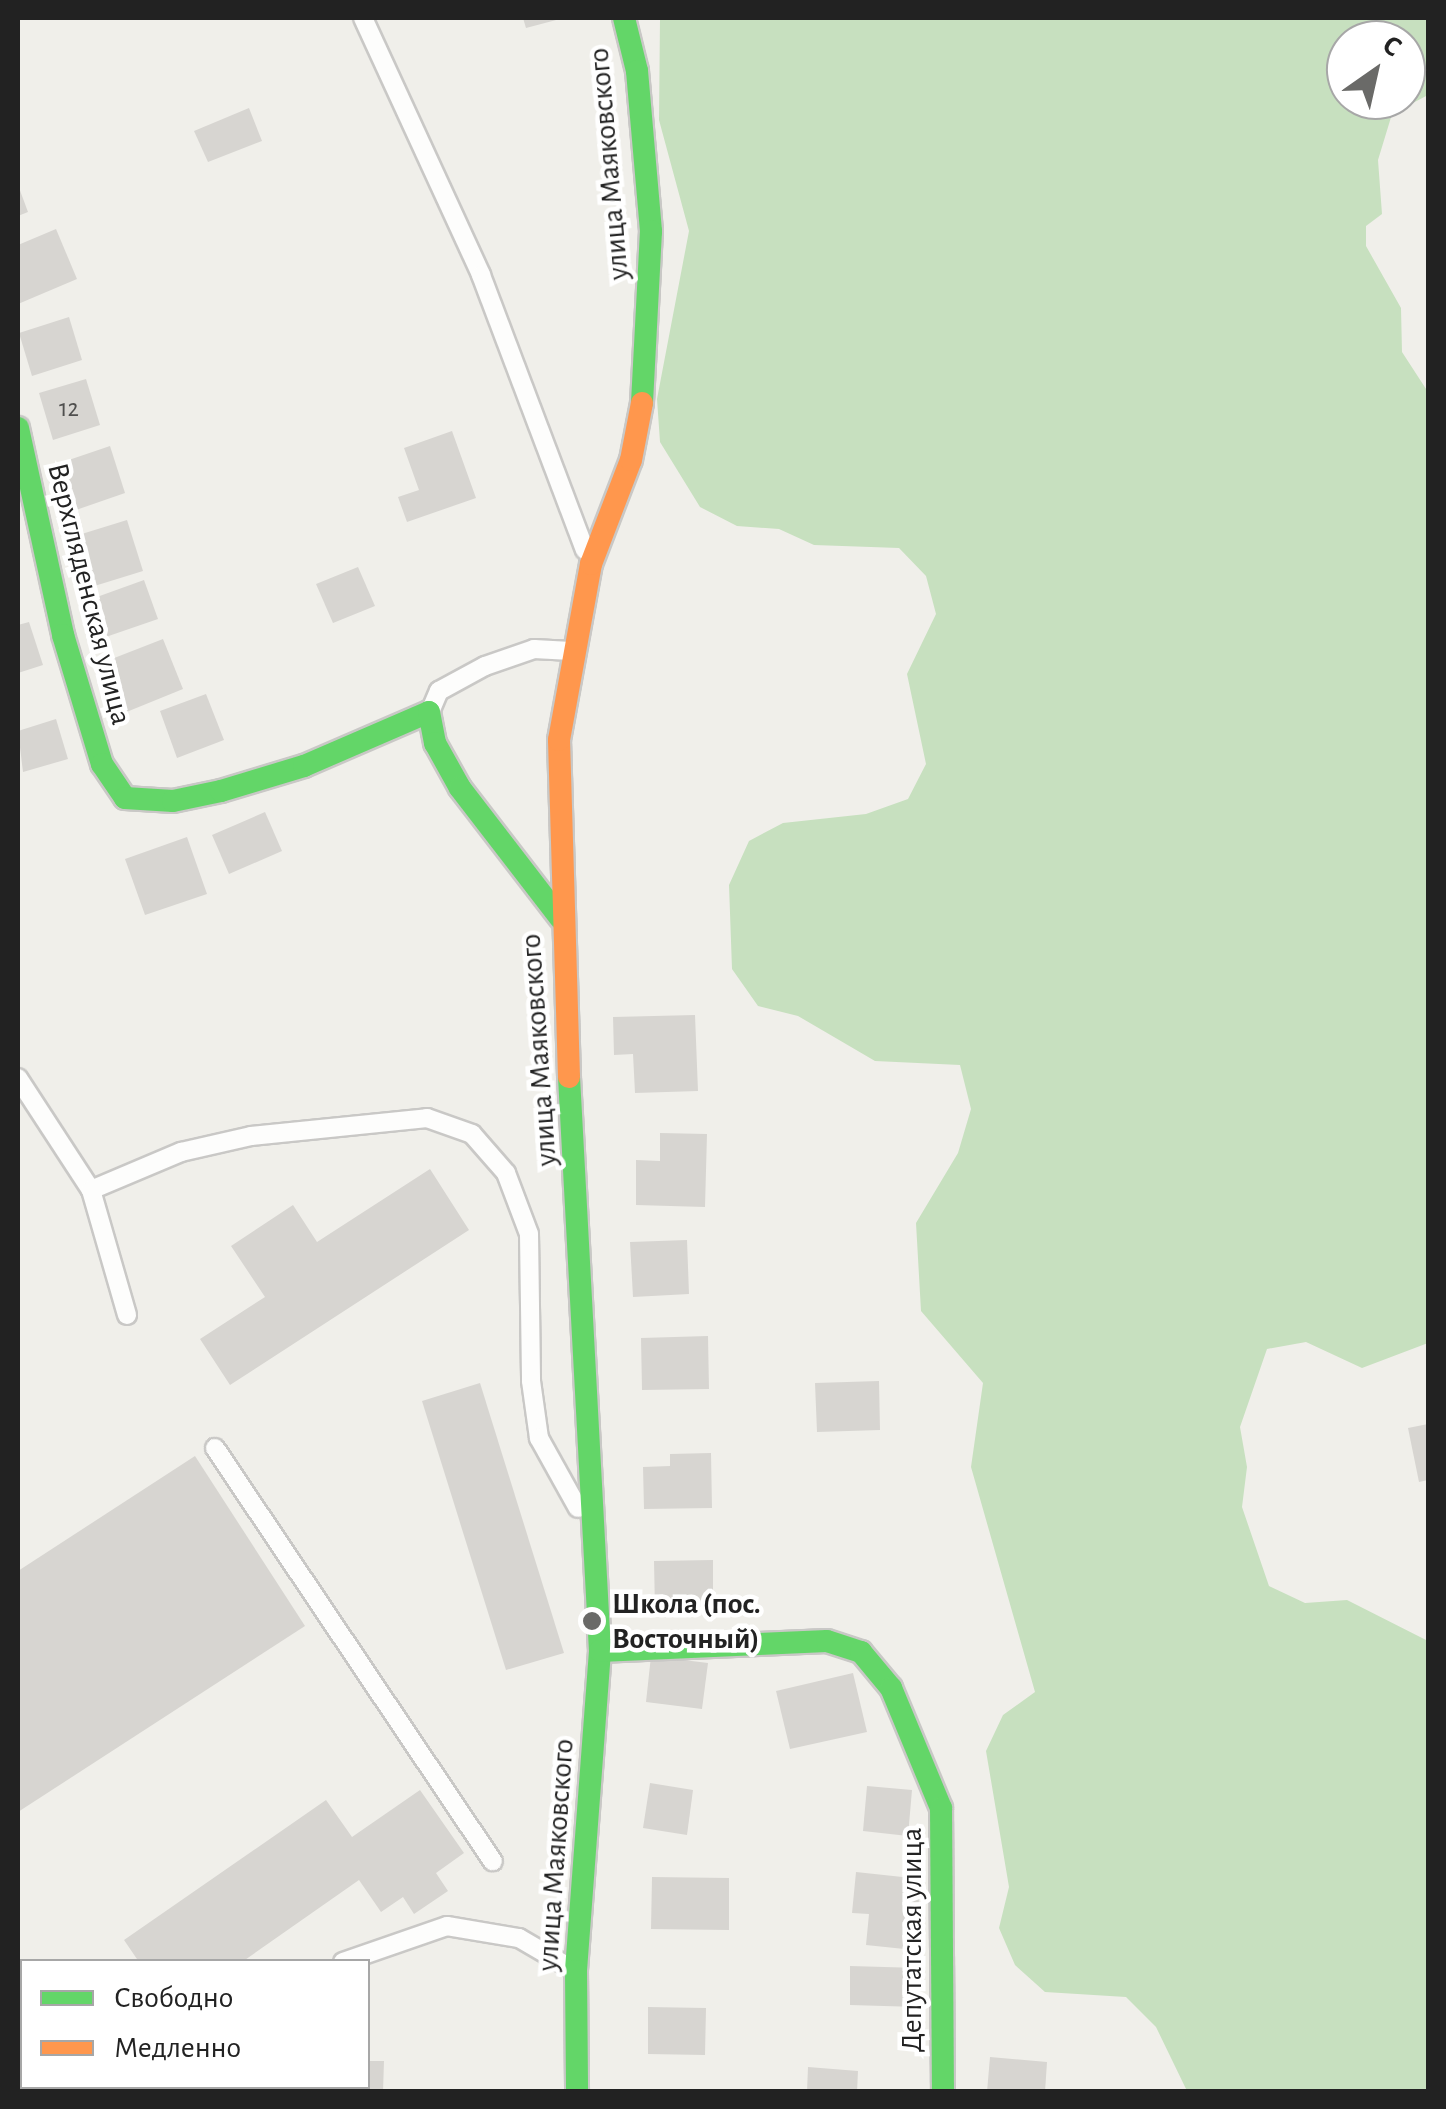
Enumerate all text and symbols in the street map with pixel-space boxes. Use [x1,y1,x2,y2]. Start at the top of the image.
north arrow [1326,20,1426,120]
text: С [1377,31,1406,63]
street label: улица Маяковского [581,46,637,282]
house number: 12 [59,394,79,424]
street label: Верхгляденская улица [39,459,139,729]
street label: улица Маяковского [513,933,565,1167]
place label: Школа (пос. Восточный) [612,1586,761,1656]
marker: Школа (пос. Восточный) [581,1610,603,1632]
street label: улица Маяковского [530,1738,582,1972]
street label: Депутатская улица [894,1828,930,2052]
legend [20,1959,370,2089]
text: Свободно [114,1983,233,2013]
text: Медленно [114,2033,241,2063]

